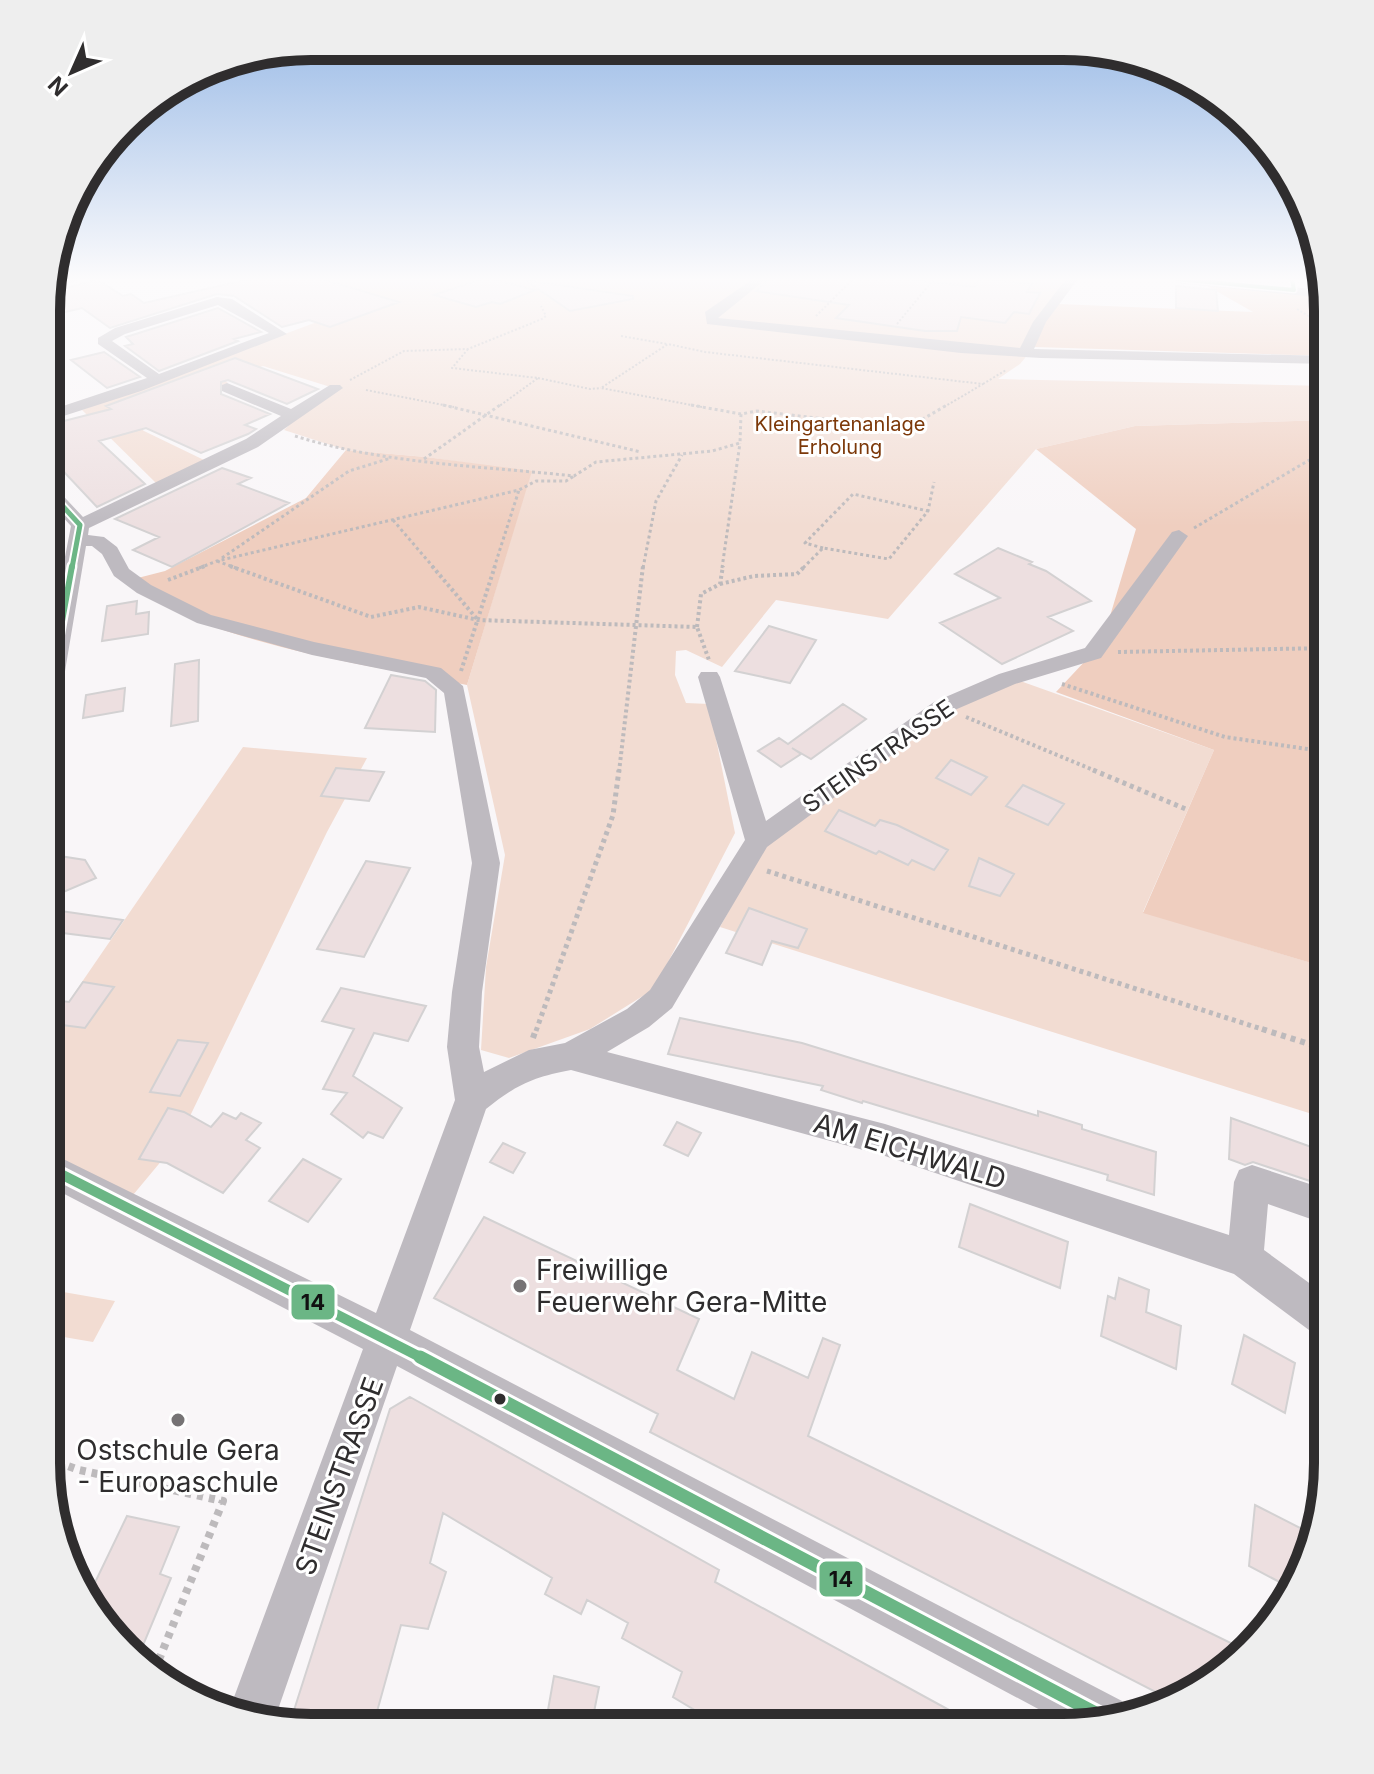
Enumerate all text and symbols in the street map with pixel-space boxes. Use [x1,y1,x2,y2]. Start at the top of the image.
north arrow [32,32,112,112]
text: N [43,71,73,101]
park label: Kleingartenanlage Erholung [755,412,925,459]
street label: STEINSTRASSE [797,693,959,819]
street label: AM EICHWALD [810,1106,1010,1196]
place label: Freiwillige Feuerwehr Gera-Mitte [536,1253,827,1319]
marker: Freiwillige Feuerwehr Gera-Mitte [511,1277,529,1295]
line badge: 14 [290,1283,336,1321]
text: 14 [301,1289,325,1315]
street label: STEINSTRASSE [288,1373,390,1579]
unlabelled marker [492,1391,508,1407]
marker: Ostschule Gera - Europaschule [169,1411,187,1429]
place label: Ostschule Gera - Europaschule [76,1433,280,1499]
line badge: 14 [818,1560,864,1598]
text: 14 [829,1566,853,1592]

